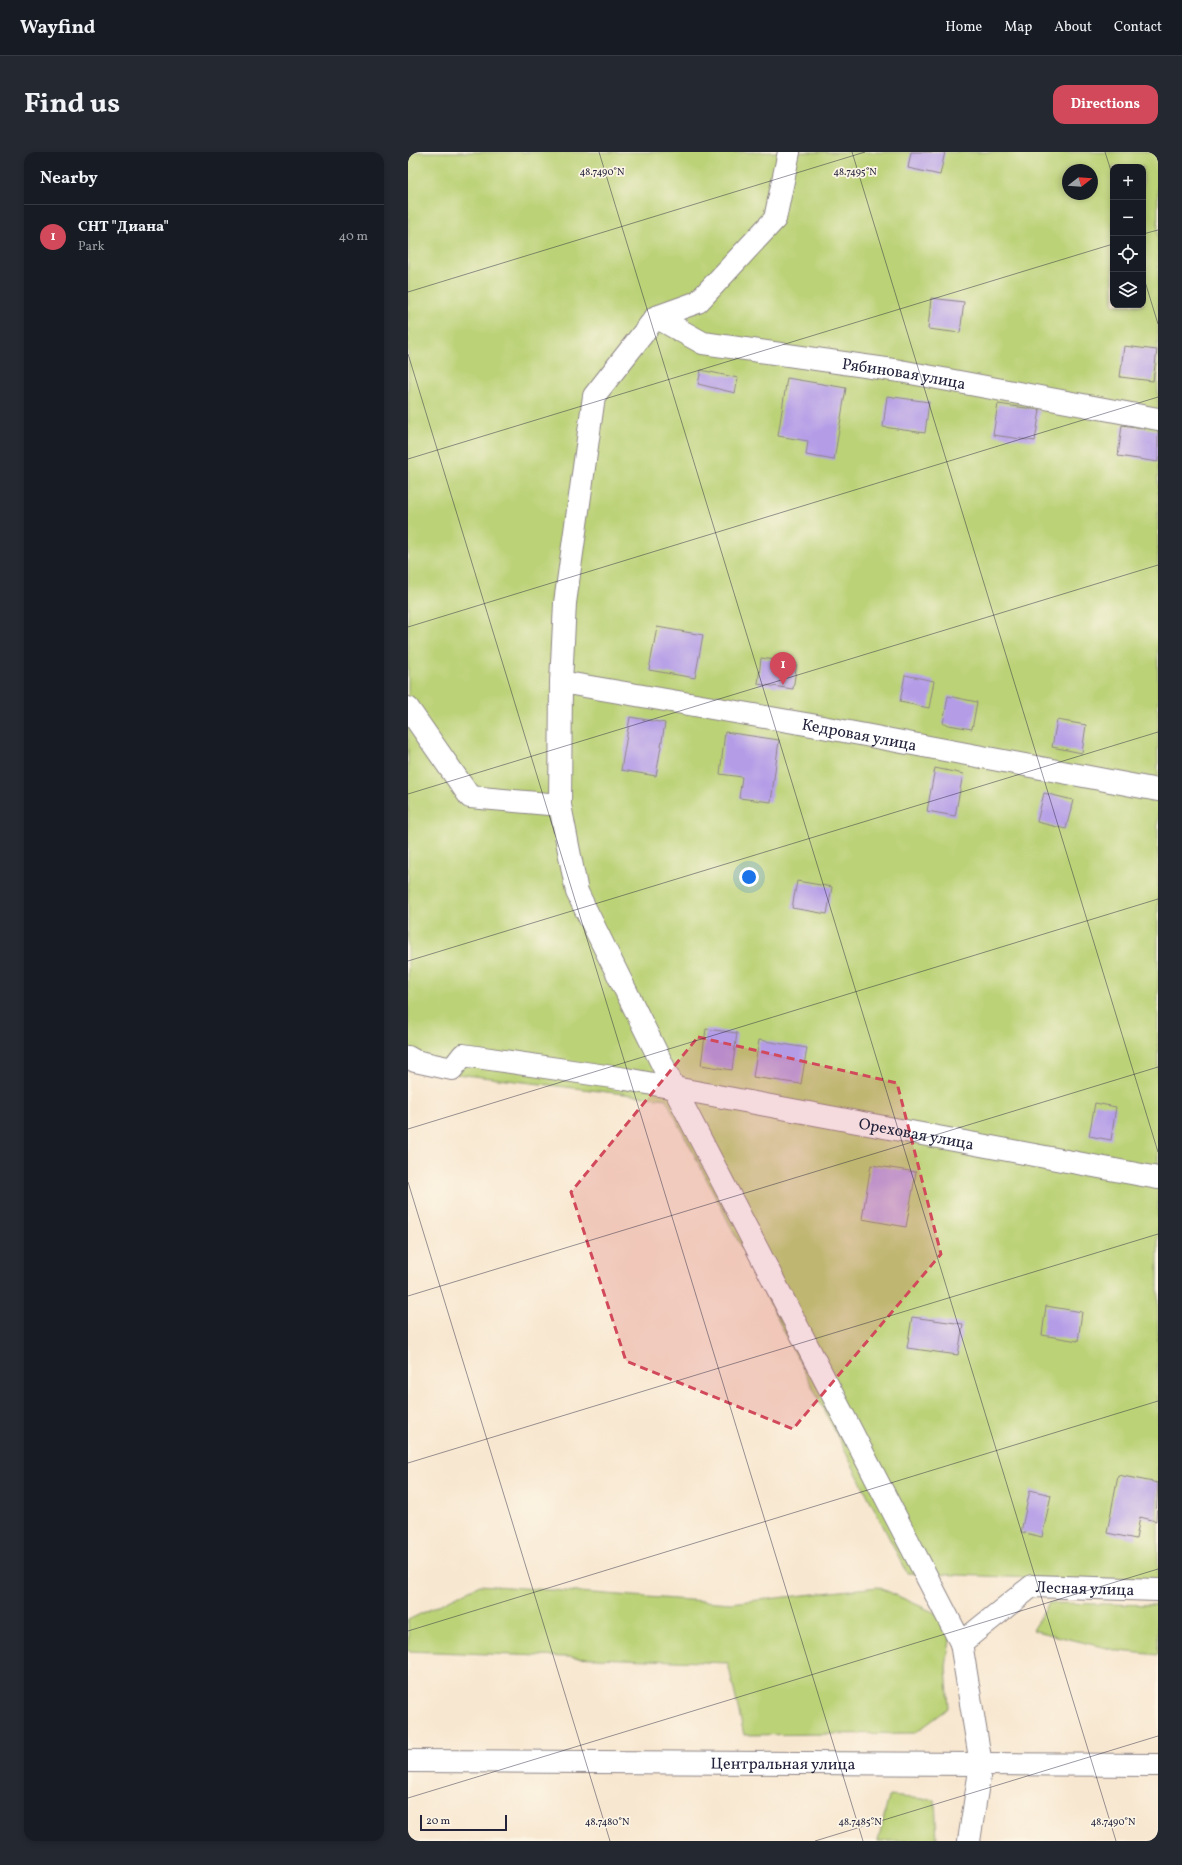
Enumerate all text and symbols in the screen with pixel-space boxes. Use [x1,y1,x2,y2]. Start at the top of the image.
text: Wayfind [20,15,95,41]
text: Home [945,18,982,37]
text: Map [1004,18,1032,37]
text: About [1054,18,1092,37]
text: Contact [1114,18,1162,37]
text: Find us [24,85,120,124]
button: Directions [1053,85,1158,124]
north arrow [1062,164,1098,200]
map controls [1110,164,1146,308]
button: + [1110,164,1146,200]
text: 48.7490°N [580,165,625,179]
text: 48.7495°N [833,165,877,179]
text: Nearby [40,167,98,190]
button: − [1110,200,1146,236]
text: СНТ "Диана" [78,217,169,238]
text: 1 [50,228,56,246]
text: 40 m [339,228,368,246]
button: locate [1110,236,1146,272]
text: Park [78,238,105,256]
button: layers [1110,272,1146,308]
street label: Рябиновая улица [841,354,967,396]
pin: 1 [770,652,796,685]
street label: Кедровая улица [800,715,918,757]
your location [739,867,759,887]
street label: Ореховая улица [857,1114,976,1157]
street label: Лесная улица [1035,1577,1135,1602]
street label: Центральная улица [710,1754,856,1776]
scale bar [420,1813,507,1832]
text: 20 m [426,1814,450,1829]
text: 48.7480°N [585,1815,630,1829]
text: 48.7485°N [838,1815,882,1829]
text: 48.7490°N [1091,1815,1136,1829]

